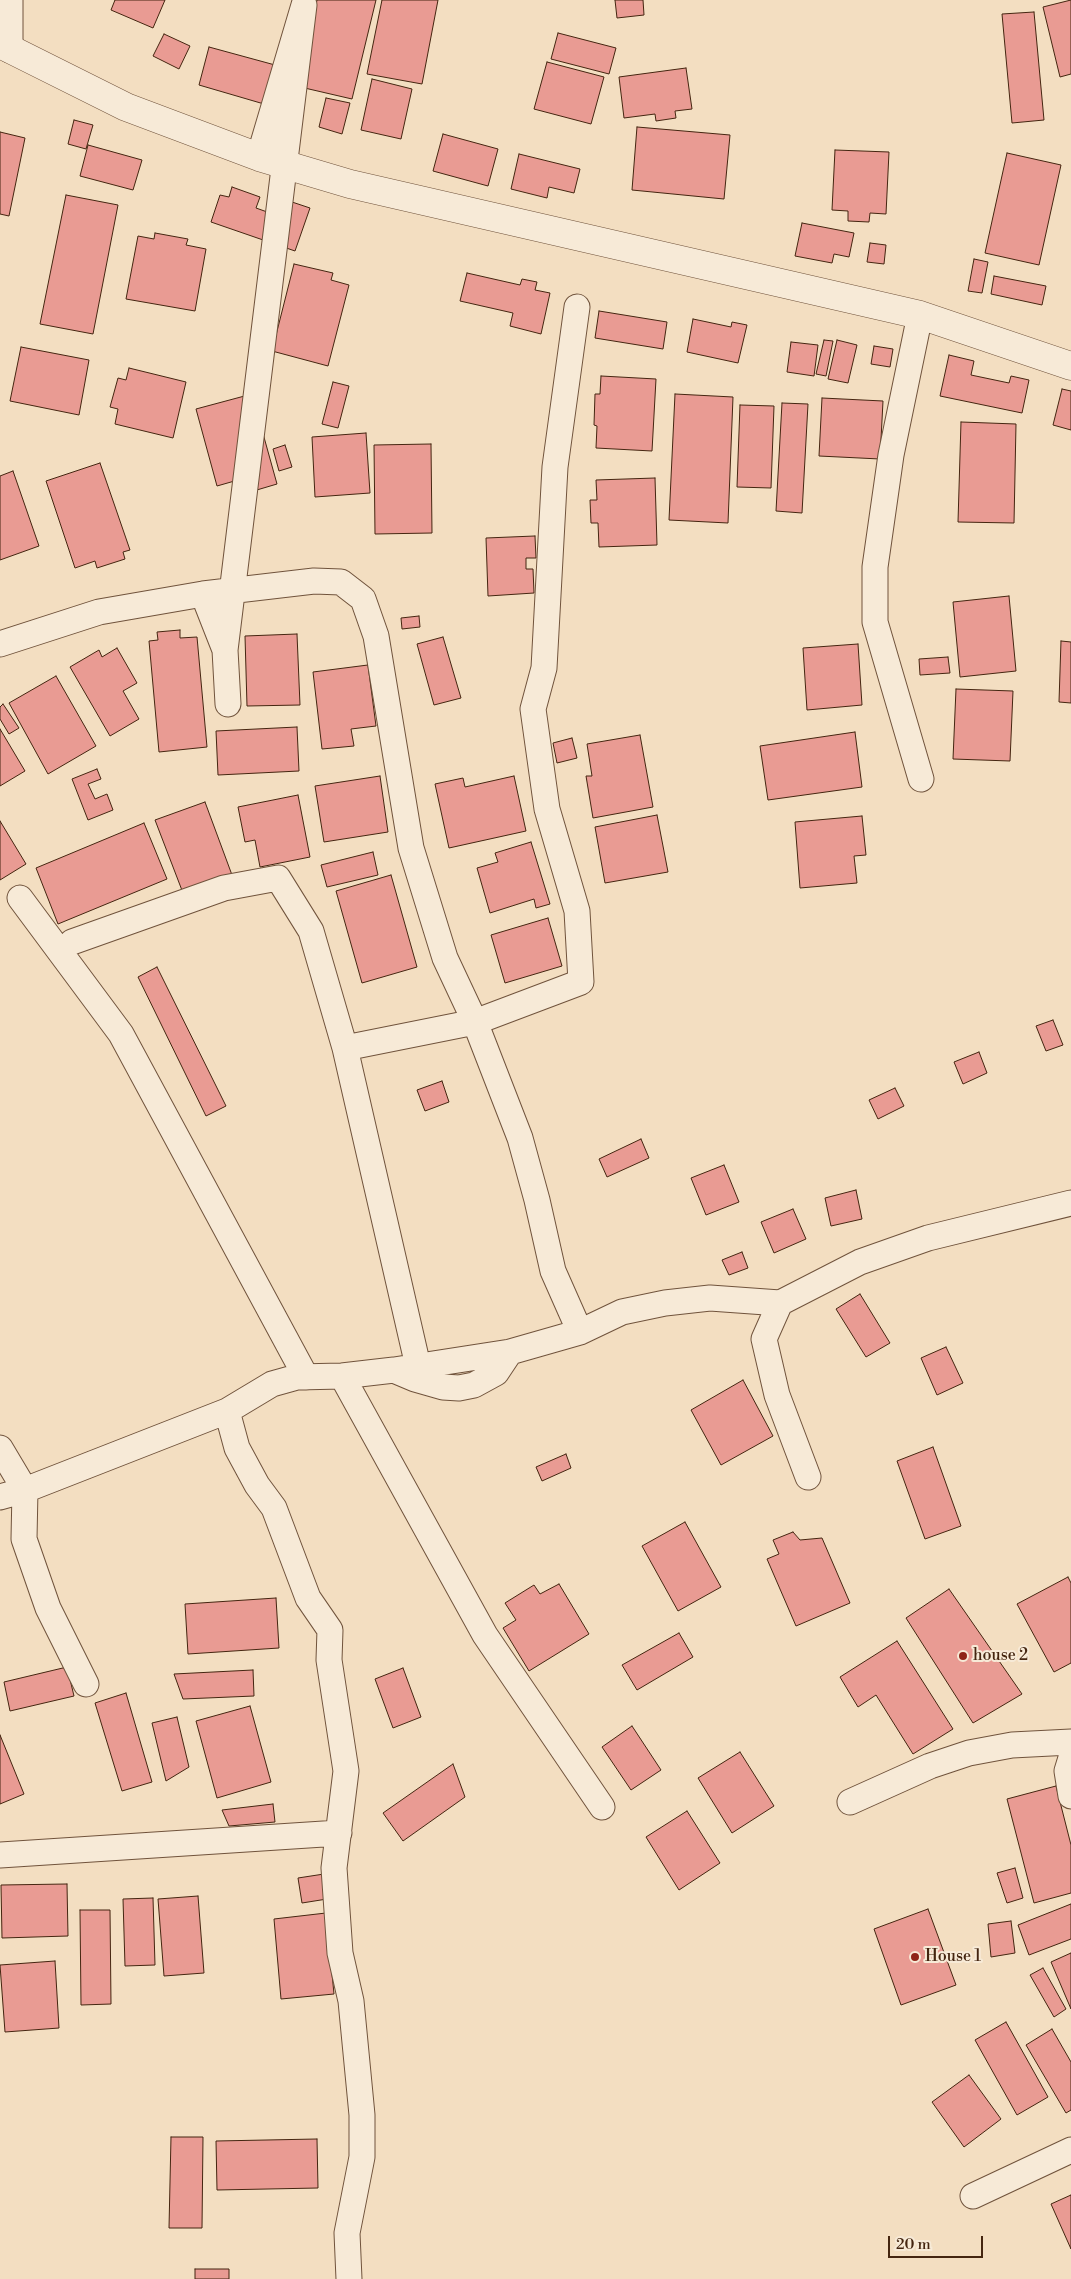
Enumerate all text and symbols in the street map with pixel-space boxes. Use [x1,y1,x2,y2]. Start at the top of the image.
place label: house 2 [973,1646,1028,1666]
marker: house 2 [957,1650,969,1662]
place label: House 1 [925,1947,981,1967]
marker: House 1 [909,1951,921,1963]
scale bar [891,2226,986,2258]
text: 20 m [896,2235,931,2254]

